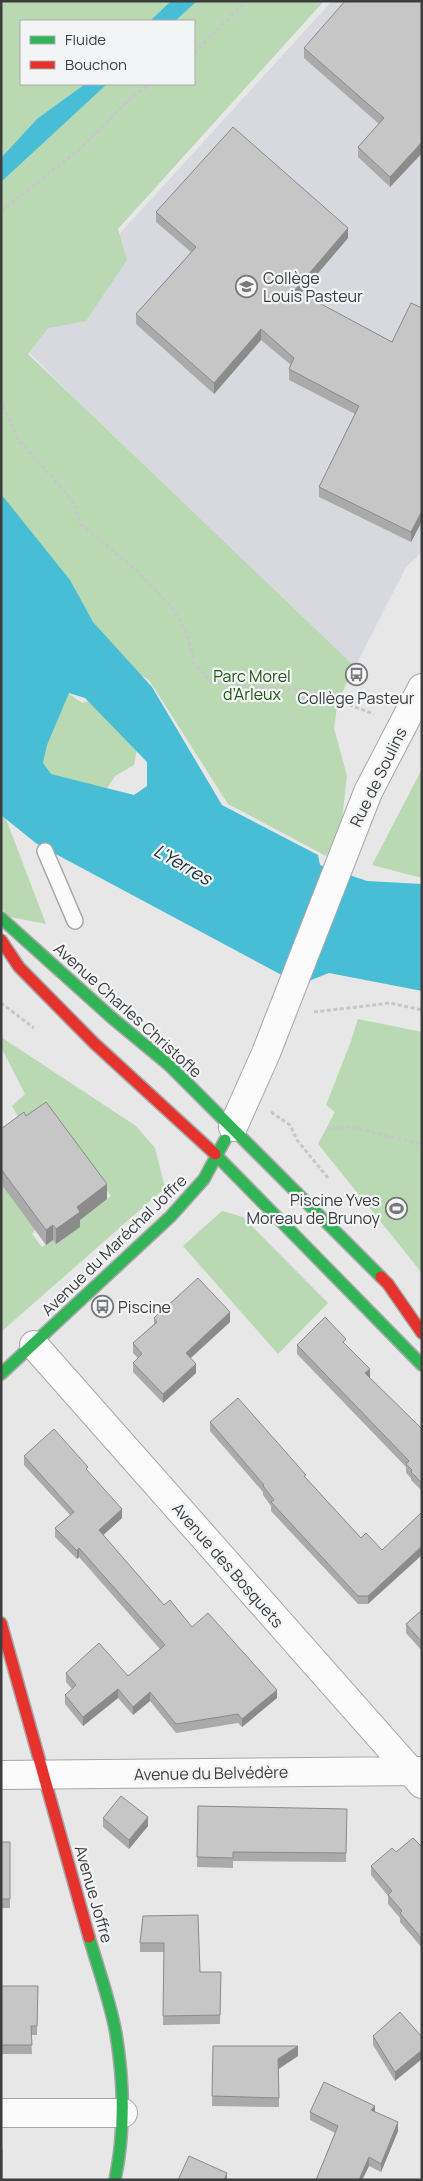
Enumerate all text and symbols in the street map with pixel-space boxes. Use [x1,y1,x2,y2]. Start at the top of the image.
legend [20,20,195,85]
text: Fluide [65,29,106,50]
text: Bouchon [65,54,127,75]
place label: Collège Louis Pasteur [263,267,363,307]
school or university icon: Collège Louis Pasteur [235,275,259,299]
bus stop icon: Collège Pasteur [344,662,368,686]
park label: Parc Morel d’Arleux [213,665,291,705]
place label: Collège Pasteur [297,687,415,709]
street label: Rue de Soulins [344,723,412,831]
water label: L'Yerres [150,838,218,891]
street label: Avenue Charles Christofle [49,938,207,1082]
street label: Avenue du Maréchal Joffre [36,1170,192,1320]
place label: Piscine Yves Moreau de Brunoy [247,1189,381,1229]
sports icon: Piscine Yves Moreau de Brunoy [384,1197,408,1221]
bus stop icon: Piscine [90,1295,114,1319]
place label: Piscine [118,1296,171,1318]
street label: Avenue des Bosquets [167,1498,289,1632]
street label: Avenue du Belvédère [134,1761,288,1785]
street label: Avenue Joffre [70,1843,118,1945]

